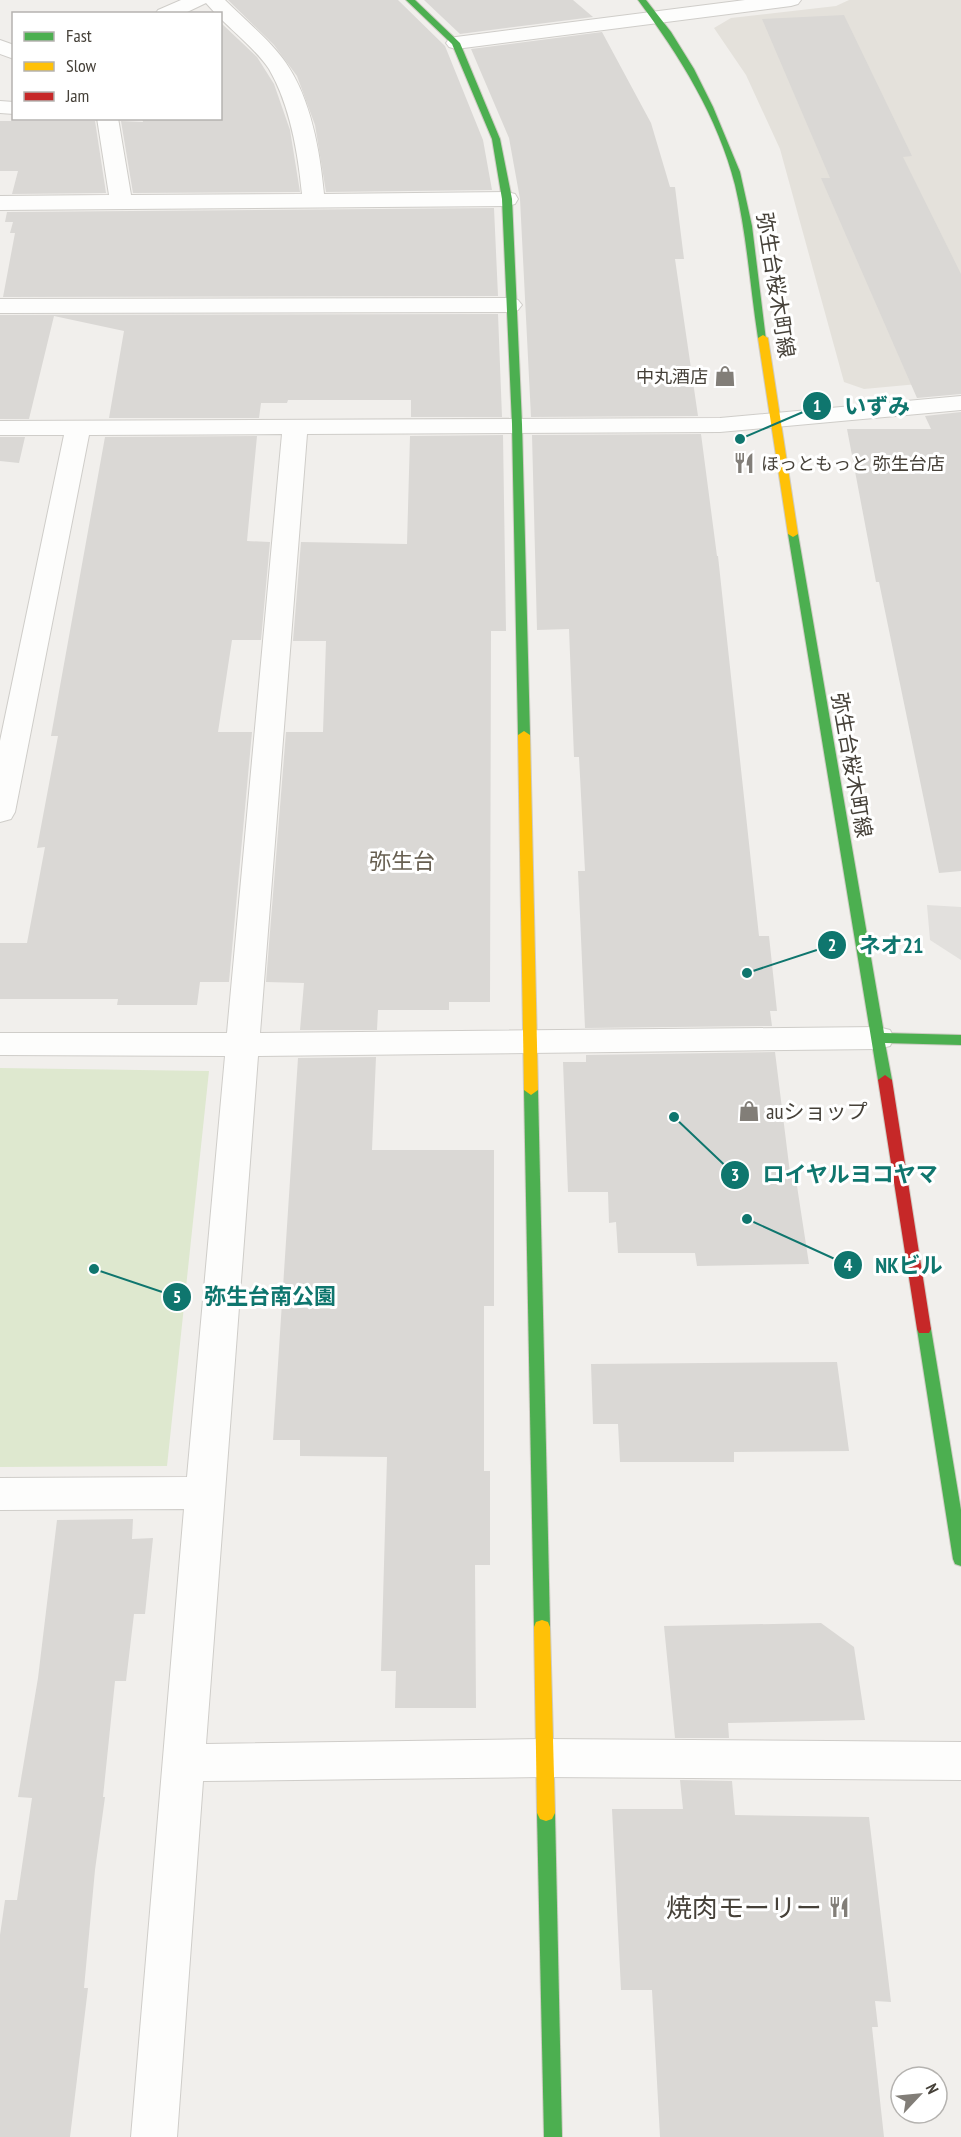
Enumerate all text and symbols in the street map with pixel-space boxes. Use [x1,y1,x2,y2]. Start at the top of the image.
legend [12,12,222,120]
text: Fast [66,24,92,47]
text: Slow [66,54,97,77]
text: Jam [65,84,89,107]
street label: 弥生台桜木町線 [751,210,801,360]
shop icon: 中丸酒店 [713,364,737,388]
place label: 中丸酒店 [636,365,708,388]
callout: いずみ [802,386,922,426]
text: いずみ [844,392,910,420]
text: 1 [813,394,821,417]
restaurant icon: ほっともっと 弥生台店 [732,451,756,475]
place label: ほっともっと 弥生台店 [761,452,945,475]
street label: 弥生台桜木町線 [826,690,878,840]
district label: 弥生台 [369,847,435,875]
callout: ネオ21 [817,925,936,965]
text: ネオ21 [858,931,924,959]
text: 2 [828,933,836,956]
place label: auショップ [766,1098,868,1125]
shop icon: auショップ [737,1099,761,1123]
callout: ロイヤルヨコヤマ [720,1155,950,1195]
text: ロイヤルヨコヤマ [762,1160,938,1188]
text: 3 [731,1163,739,1186]
callout: NKビル [833,1245,955,1285]
text: NKビル [875,1251,943,1279]
text: 4 [844,1253,853,1276]
callout: 弥生台南公園 [162,1277,348,1317]
text: 弥生台南公園 [204,1282,336,1310]
text: 5 [173,1285,181,1308]
place label: 焼肉モーリー [666,1891,822,1924]
restaurant icon: 焼肉モーリー [827,1895,851,1919]
north arrow [889,2065,949,2125]
text: N [922,2080,943,2097]

